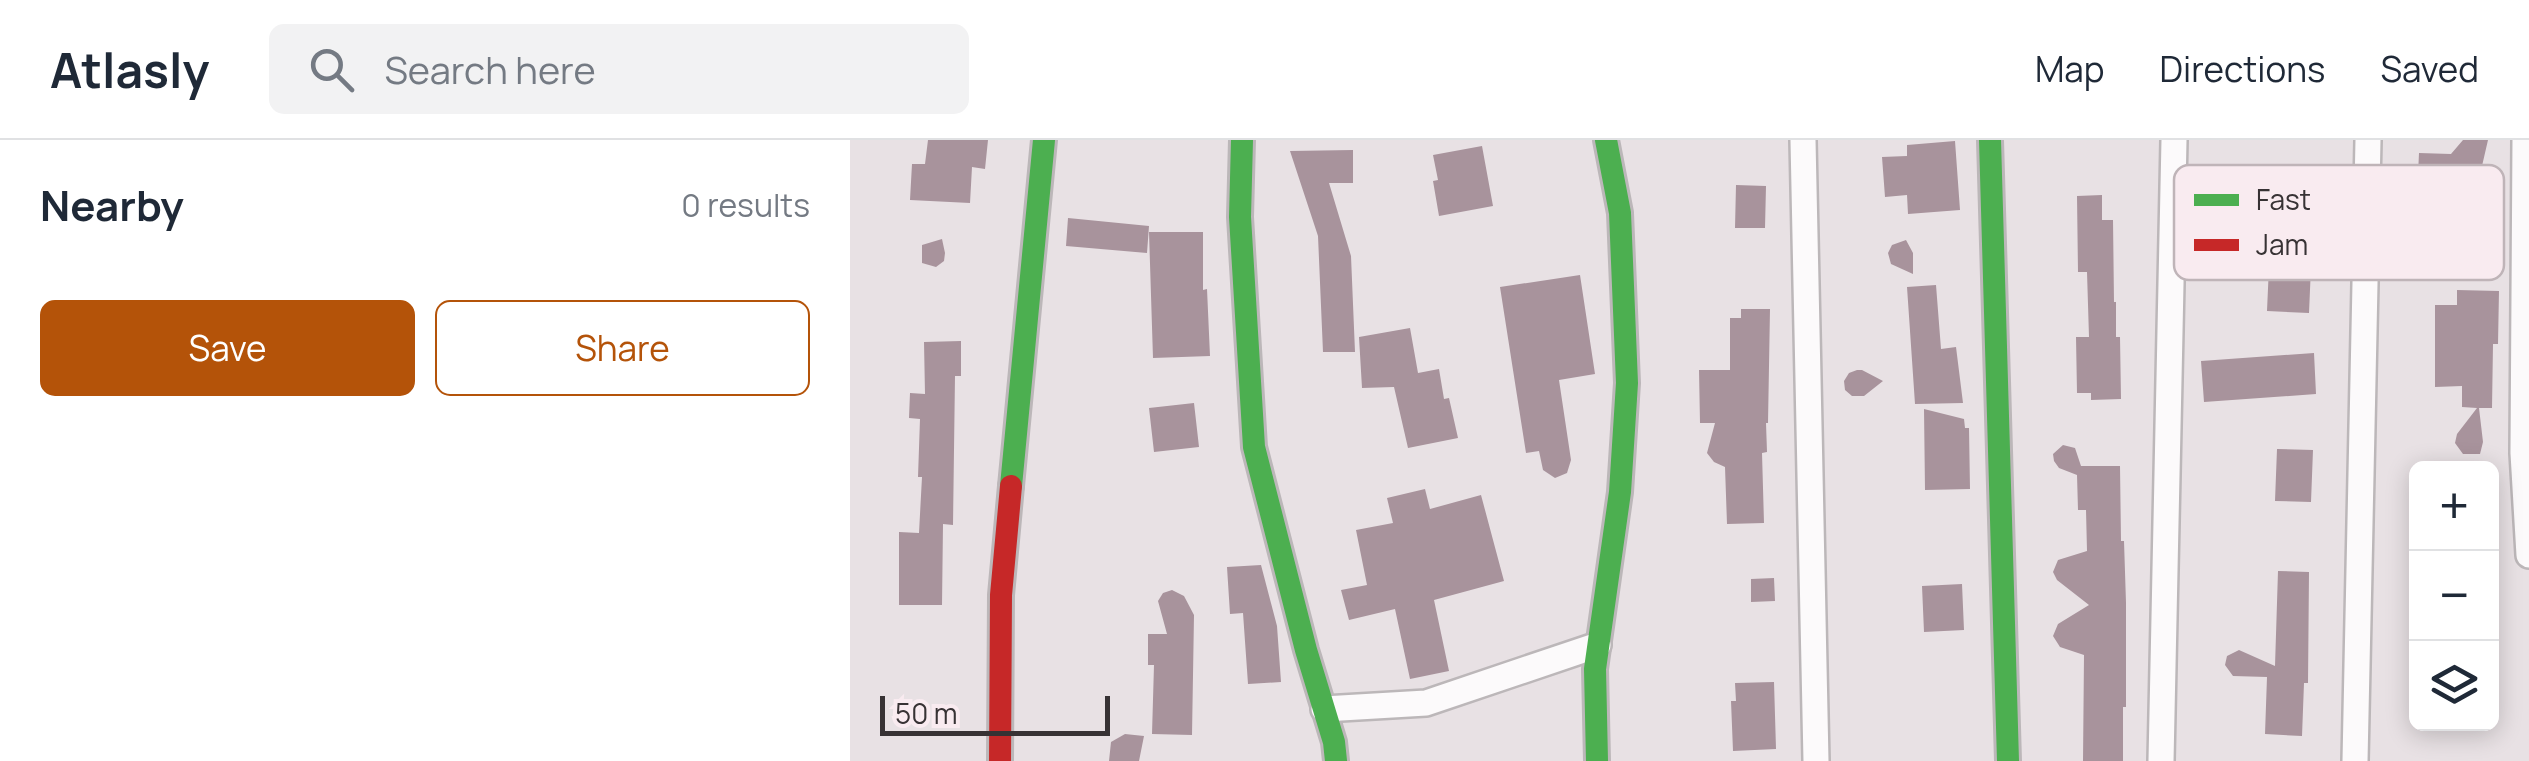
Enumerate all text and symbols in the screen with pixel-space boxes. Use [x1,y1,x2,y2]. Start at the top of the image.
search box [269,24,969,114]
text: Atlasly [50,37,209,102]
icon: search [304,42,359,97]
text: Search here [384,43,596,95]
text: Map [2035,45,2105,93]
text: Directions [2160,45,2325,93]
text: Saved [2380,45,2479,93]
legend [2174,165,2504,280]
text: Nearby [40,176,184,234]
text: Fast [2256,180,2311,218]
text: 0 results [681,183,810,227]
text: Jam [2256,225,2308,263]
button: Save [40,300,415,396]
button: Share [435,300,810,396]
map controls [2409,461,2499,731]
button: + [2409,461,2499,551]
button: − [2409,551,2499,641]
button: layers [2409,641,2499,731]
scale bar [880,691,1110,736]
text: 50 m [895,694,958,732]

